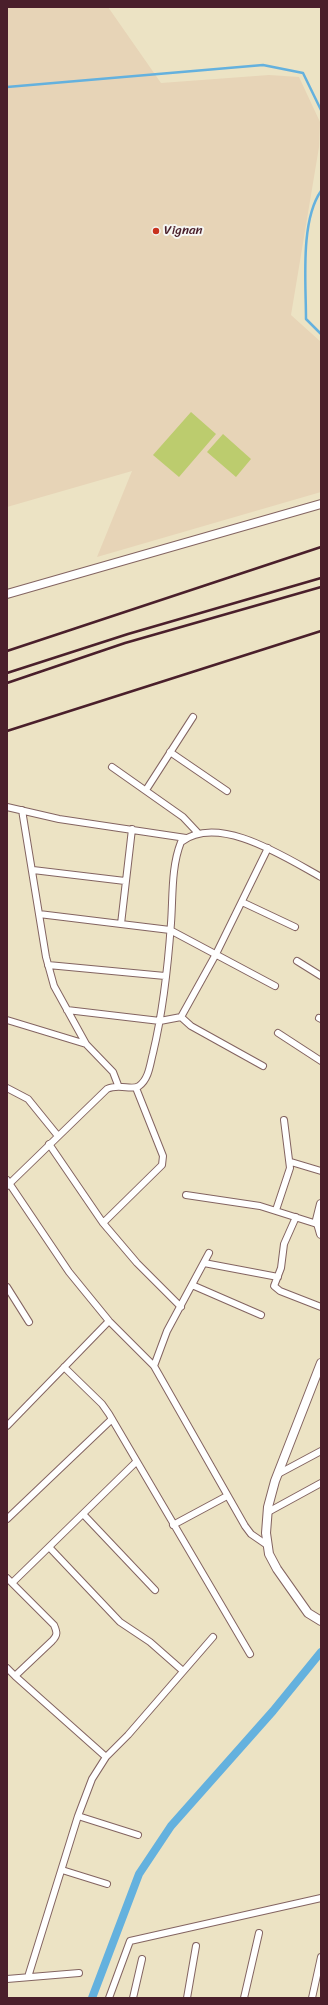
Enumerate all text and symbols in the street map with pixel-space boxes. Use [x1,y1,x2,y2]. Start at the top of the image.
place label: Vignan [164,223,202,239]
marker: Vignan [151,226,161,236]

